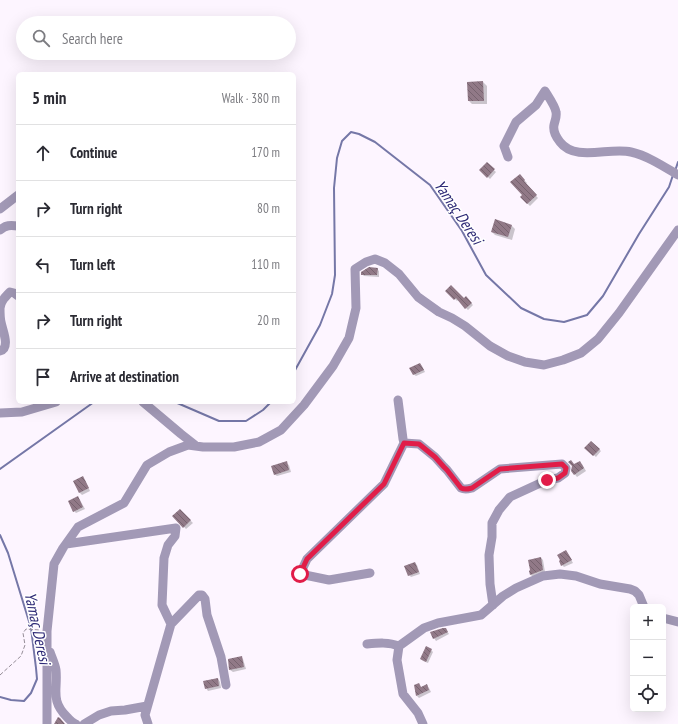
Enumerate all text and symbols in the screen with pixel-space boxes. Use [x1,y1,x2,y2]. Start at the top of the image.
search box [16,16,296,60]
icon: search [30,27,52,49]
text: Search here [62,29,123,48]
text: 5 min [32,87,66,109]
text: Walk · 380 m [222,90,280,107]
icon: ahead [32,142,54,164]
text: Continue [70,143,117,162]
text: 170 m [251,144,280,161]
water label: Yamaç Deresi [430,176,489,250]
icon: right [32,198,54,220]
text: Turn right [70,199,122,218]
text: 80 m [257,200,280,217]
icon: left [32,254,54,276]
text: Turn left [70,255,115,274]
text: 110 m [251,256,280,273]
icon: right [32,310,54,332]
text: Turn right [70,311,122,330]
text: 20 m [257,312,280,329]
icon: arrive [32,366,54,388]
text: Arrive at destination [70,367,179,386]
route end [538,471,556,489]
route start [291,565,309,583]
water label: Yamaç Deresi [21,590,56,668]
map controls [630,604,666,712]
button: + [630,604,666,640]
button: − [630,640,666,676]
button: locate [630,676,666,712]

